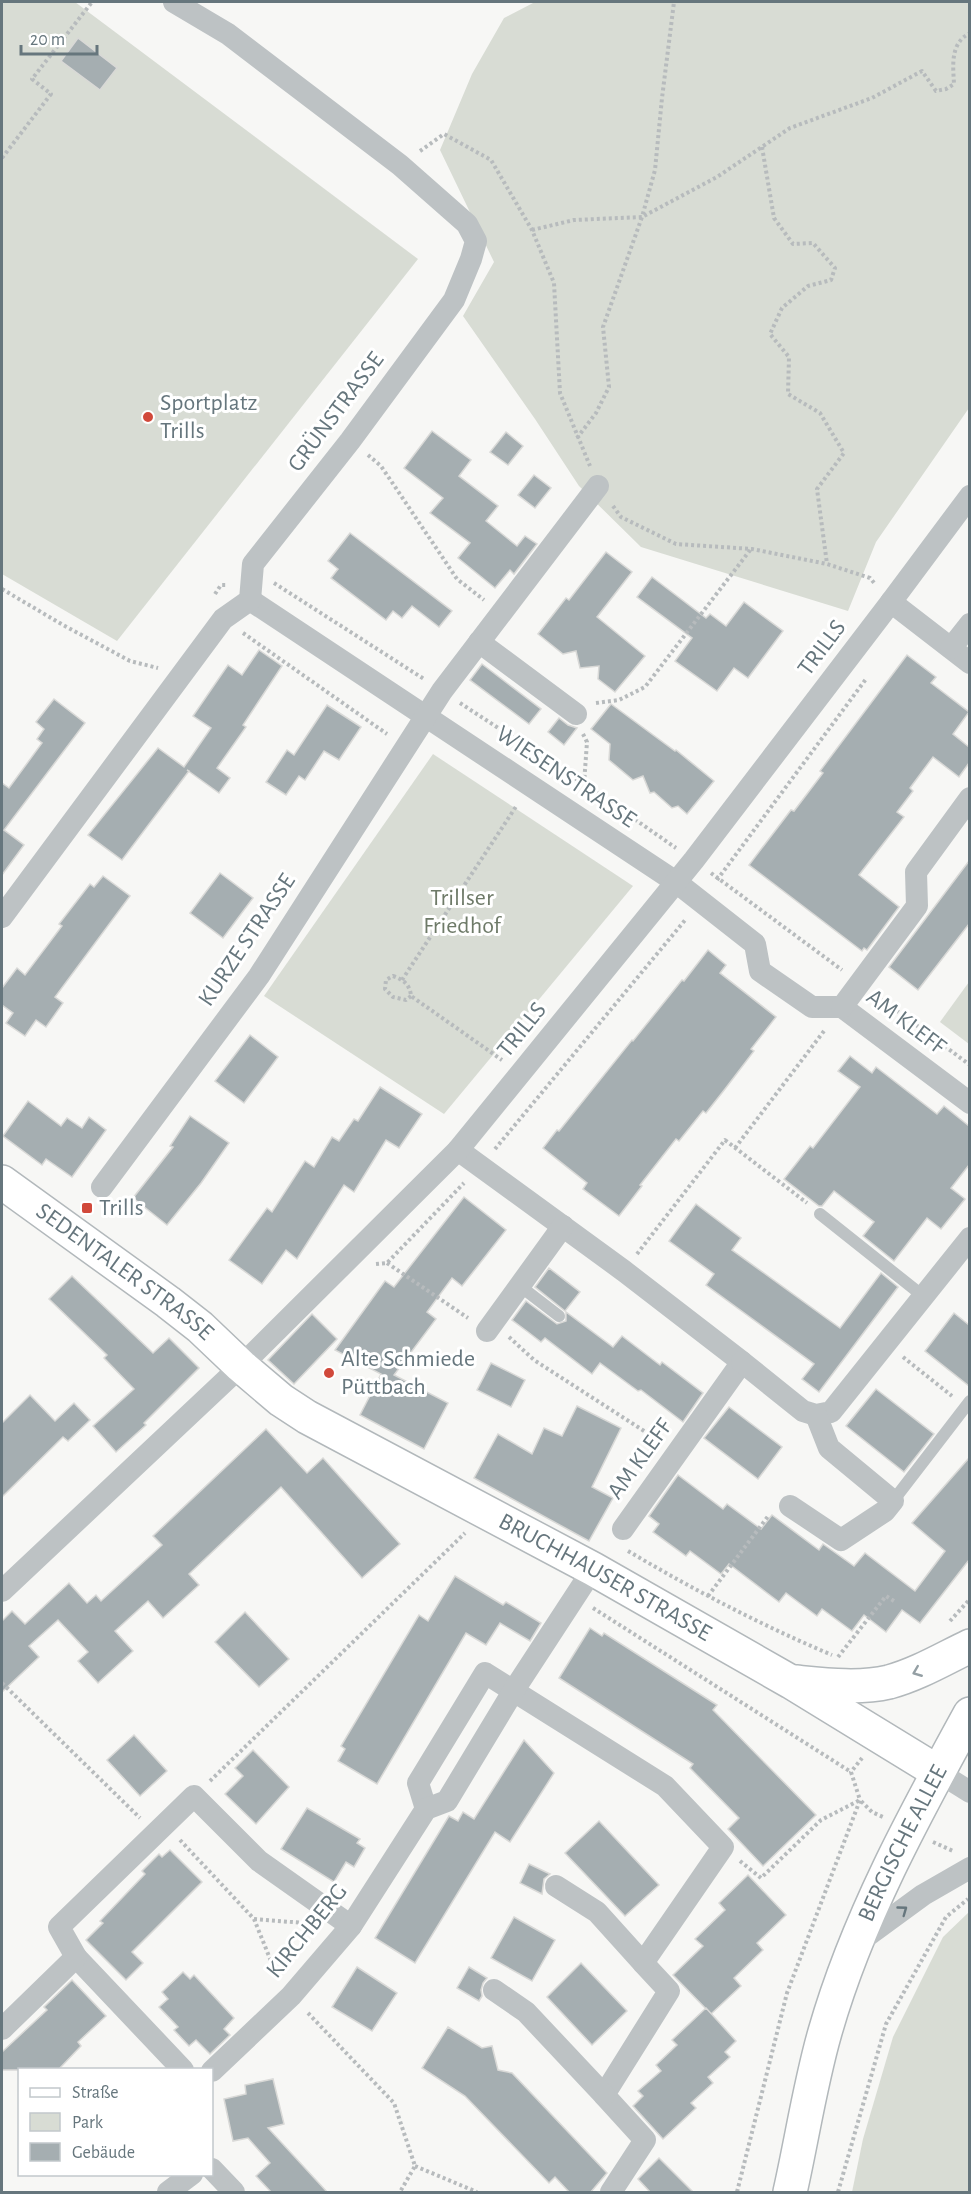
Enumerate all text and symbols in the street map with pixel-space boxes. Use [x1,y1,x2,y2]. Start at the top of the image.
scale bar [21,18,98,56]
text: 20 m [30,31,65,49]
street label: GRÜNSTRASSE [283,347,389,476]
place label: Sportplatz Trills [160,391,257,443]
marker: Sportplatz Trills [141,410,155,424]
street label: TRILLS [794,616,850,680]
street label: WIESENSTRASSE [492,722,641,833]
street label: KURZE STRASSE [194,869,300,1010]
park label: Trillser Friedhof [423,886,503,938]
street label: AM KLEFF [862,985,951,1060]
street label: TRILLS [493,998,551,1062]
place label: Trills [99,1196,144,1220]
street label: SEDENTALER STRASSE [32,1199,218,1345]
marker: Trills [80,1201,94,1215]
place label: Alte Schmiede Püttbach [341,1347,475,1399]
marker: Alte Schmiede Püttbach [322,1366,336,1380]
street label: AM KLEFF [603,1414,677,1503]
street label: BRUCHHAUSER STRASSE [495,1509,716,1646]
one-way arrow [913,1665,924,1677]
street label: BERGISCHE ALLEE [854,1761,952,1925]
street label: KIRCHBERG [262,1879,352,1983]
one-way arrow [896,1906,907,1917]
legend [18,2068,213,2176]
text: Straße [72,2084,118,2102]
text: Park [72,2114,104,2132]
text: Gebäude [72,2144,135,2162]

